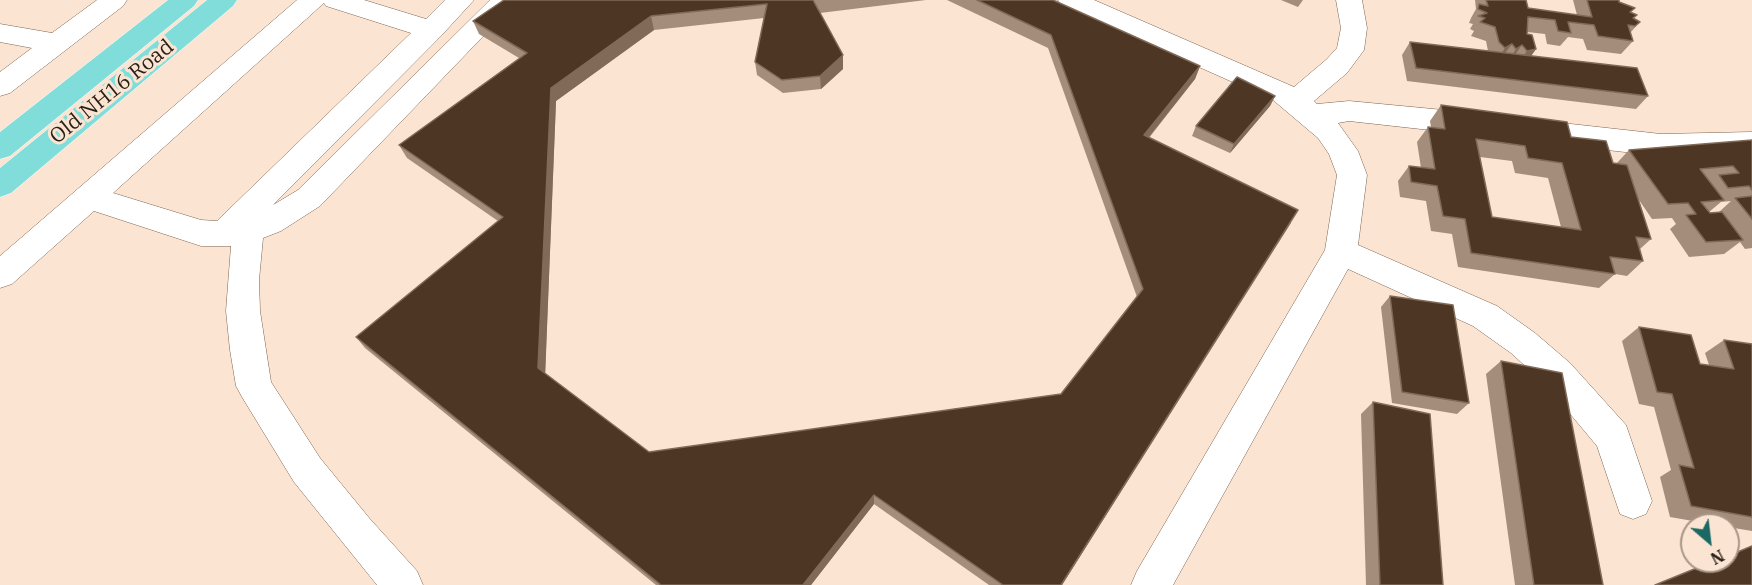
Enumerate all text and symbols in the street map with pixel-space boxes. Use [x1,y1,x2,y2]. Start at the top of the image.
street label: Old NH16 Road [45,34,179,150]
north arrow [1680,513,1740,573]
text: N [1707,545,1728,569]

